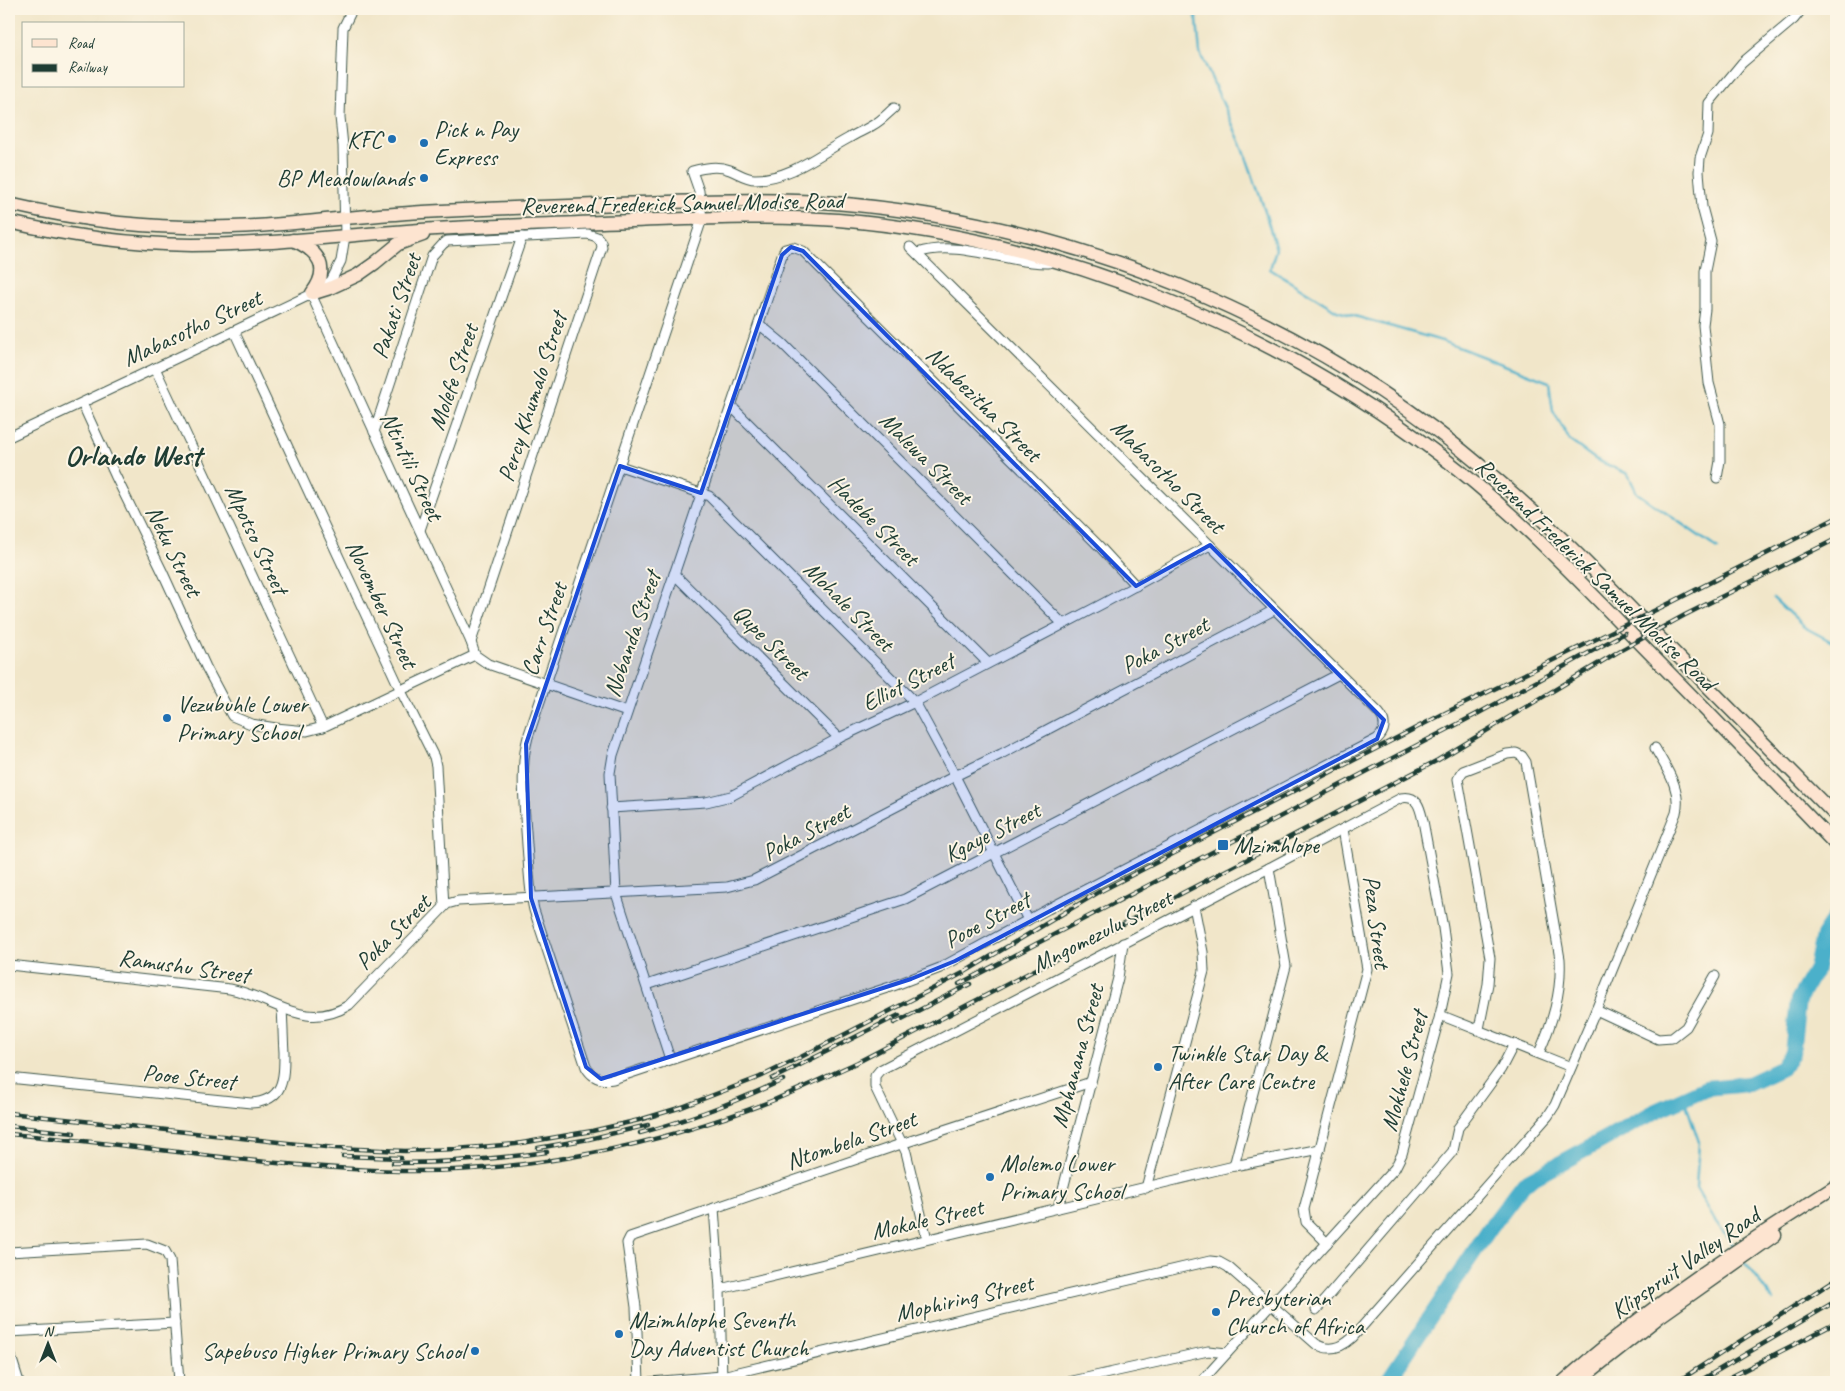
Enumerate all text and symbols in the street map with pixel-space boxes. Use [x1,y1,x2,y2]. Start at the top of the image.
legend [22,22,185,88]
text: Road [68,34,95,53]
text: Railway [68,58,109,77]
place label: Pick n Pay Express [434,114,520,172]
place label: KFC [347,124,384,154]
marker: KFC [386,133,398,145]
marker: Pick n Pay Express [418,137,430,149]
place label: BP Meadowlands [277,163,416,193]
marker: BP Meadowlands [418,172,430,184]
street label: Reverend Frederick Samuel Modise Road [520,185,847,221]
street label: Pakati Street [364,248,429,362]
street label: Mabasotho Street [118,282,268,373]
street label: Percy Khumalo Street [490,306,574,485]
street label: Molefe Street [421,318,486,434]
street label: Ndabezitha Street [920,340,1050,470]
street label: Malewa Street [873,405,980,512]
street label: Ntintili Street [374,407,451,527]
street label: Mabasotho Street [1104,412,1233,541]
district label: Orlando West [65,437,205,474]
street label: Reverend Frederick Samuel Modise Road [1469,451,1725,699]
street label: Hadebe Street [822,468,927,573]
street label: Mpotso Street [219,479,297,601]
street label: Neku Street [139,501,210,603]
street label: November Street [339,535,426,675]
street label: Mohale Street [797,554,902,659]
street label: Nobanda Street [596,564,669,701]
street label: Carr Street [514,576,575,680]
street label: Qupe Street [727,598,817,688]
street label: Poka Street [1116,609,1216,681]
street label: Elliot Street [857,645,962,718]
place label: Vezubuhle Lower Primary School [177,689,310,747]
marker: Vezubuhle Lower Primary School [161,712,173,724]
street label: Kgaye Street [939,794,1047,869]
street label: Poka Street [757,796,857,868]
place label: Mzimhlope [1234,830,1321,860]
marker: Mzimhlope [1216,838,1230,852]
street label: Peza Street [1356,874,1398,972]
street label: Mngomezulu Street [1027,882,1179,979]
street label: Pooe Street [939,884,1038,955]
street label: Poka Street [349,886,439,976]
street label: Ramushu Street [117,942,254,990]
street label: Mphanana Street [1044,979,1111,1131]
street label: Mokhele Street [1374,1005,1435,1134]
place label: Twinkle Star Day & After Care Centre [1168,1038,1329,1096]
street label: Pooe Street [141,1057,240,1097]
marker: Twinkle Star Day & After Care Centre [1152,1061,1164,1073]
street label: Ntombela Street [782,1103,922,1176]
place label: Molemo Lower Primary School [1000,1148,1127,1206]
marker: Molemo Lower Primary School [984,1171,996,1183]
street label: Mokale Street [868,1191,988,1246]
street label: Klipspruit Valley Road [1605,1199,1768,1325]
street label: Mophiring Street [892,1267,1038,1328]
place label: Presbyterian Church of Africa [1226,1283,1366,1341]
place label: Mzimhlophe Seventh Day Adventist Church [629,1305,810,1363]
marker: Presbyterian Church of Africa [1210,1306,1222,1318]
north arrow [22,1318,72,1368]
text: N [44,1323,55,1340]
marker: Mzimhlophe Seventh Day Adventist Church [613,1328,625,1340]
place label: Sapebuso Higher Primary School [201,1336,469,1366]
marker: Sapebuso Higher Primary School [469,1345,481,1357]

